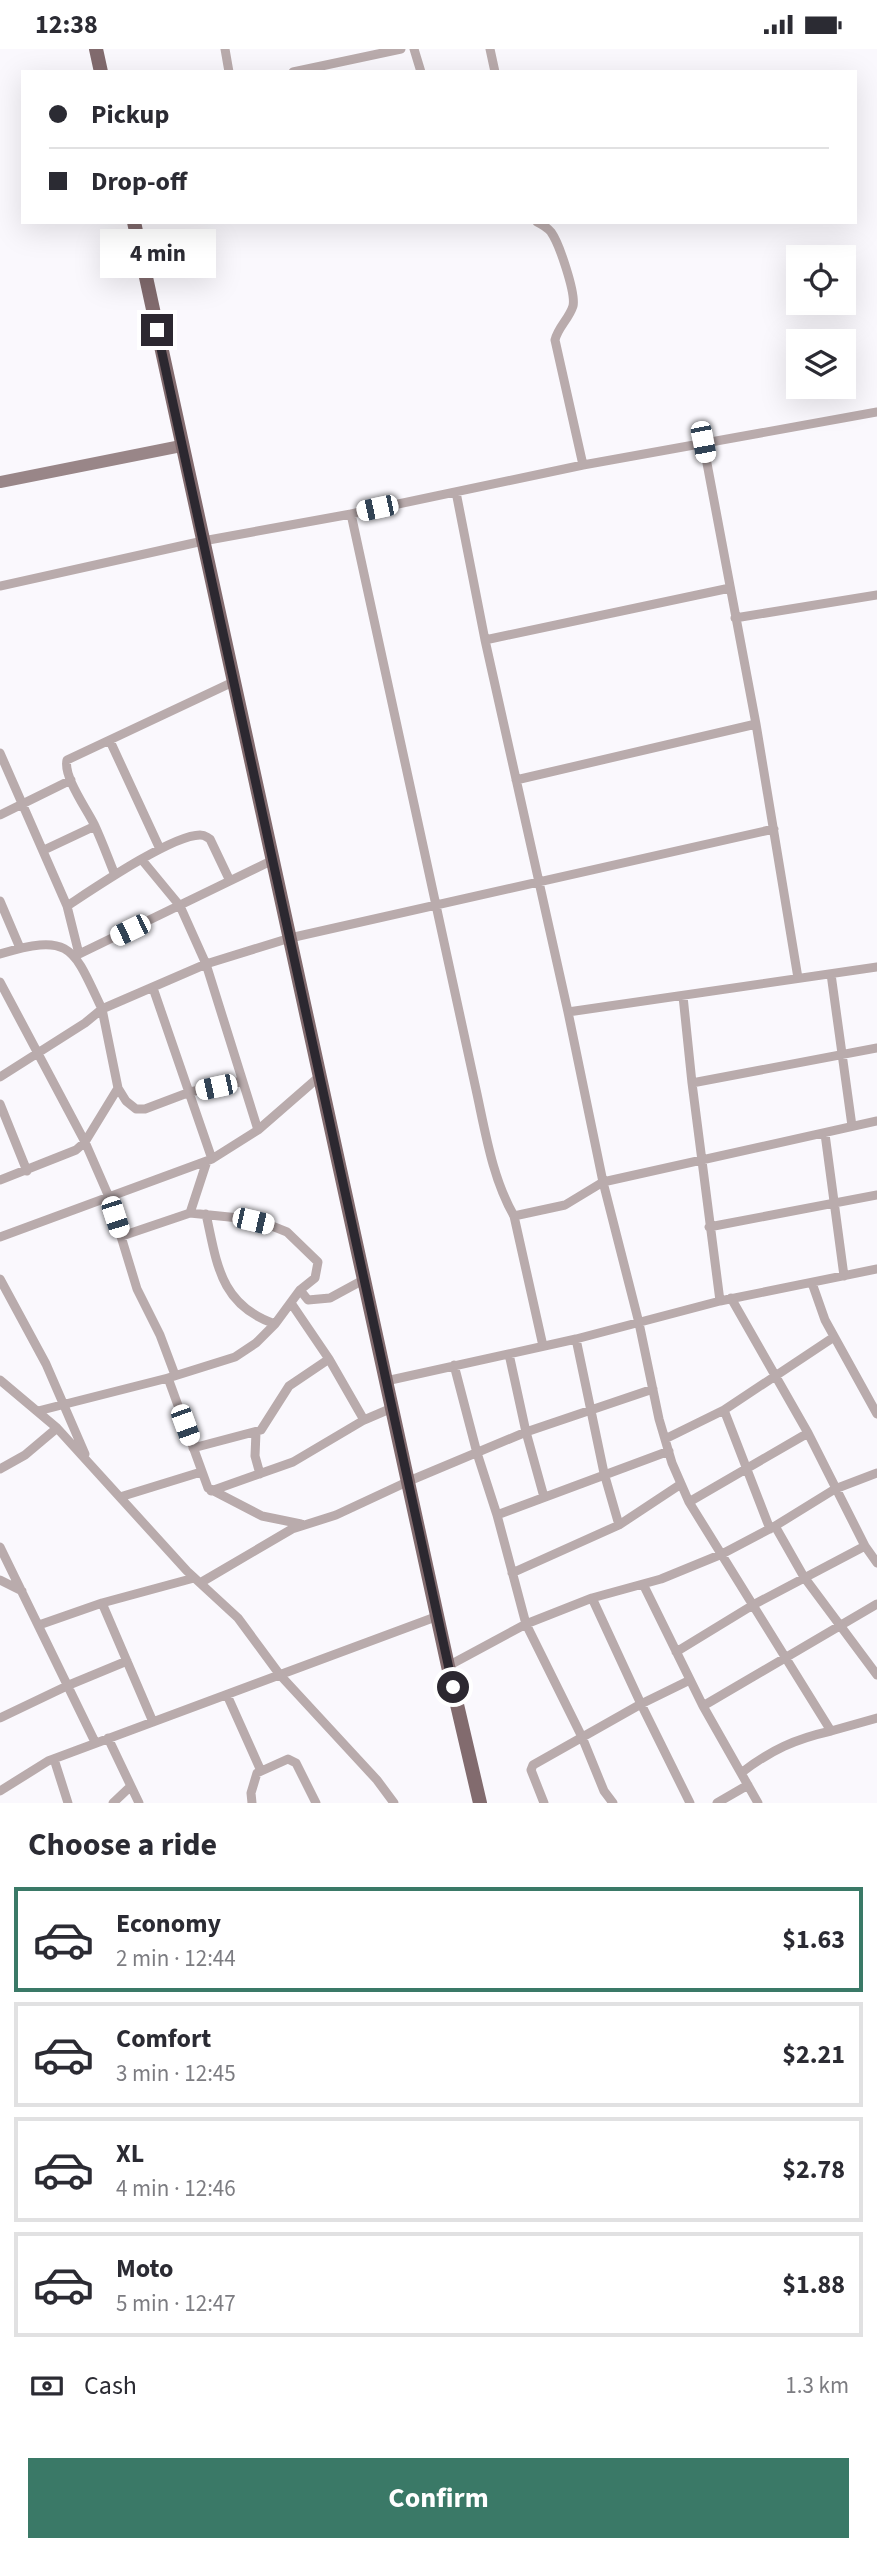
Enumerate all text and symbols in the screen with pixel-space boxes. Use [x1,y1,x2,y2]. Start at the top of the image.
text: 12:38 [35,6,98,43]
text: Pickup [91,96,169,133]
text: Drop-off [91,163,187,200]
callout: 4 min [99,229,215,278]
text: 4 min [130,237,186,270]
map controls [786,245,856,399]
button: locate [786,245,856,315]
route end [141,314,173,346]
button: layers [786,329,856,399]
car [689,419,718,465]
car [355,493,400,523]
car [107,911,154,949]
car [194,1072,239,1102]
car [99,1194,132,1240]
car [231,1206,276,1236]
car [168,1402,203,1448]
route start [437,1671,469,1703]
text: Choose a ride [28,1822,217,1868]
text: Economy [116,1905,221,1942]
icon: car [32,1908,95,1971]
text: $1.63 [782,1921,845,1958]
text: 2 min · 12:44 [116,1942,236,1975]
text: Comfort [116,2020,211,2057]
icon: car [32,2023,95,2086]
text: $2.21 [782,2036,845,2073]
text: 3 min · 12:45 [116,2057,236,2090]
text: XL [116,2135,144,2172]
icon: car [32,2138,95,2201]
text: $2.78 [782,2151,845,2188]
text: 4 min · 12:46 [116,2172,236,2205]
text: Moto [116,2250,173,2287]
icon: car [32,2253,95,2316]
text: $1.88 [782,2266,845,2303]
text: 5 min · 12:47 [116,2287,236,2320]
icon: cash [28,2367,66,2405]
text: Cash [84,2367,137,2404]
text: 1.3 km [785,2369,849,2402]
button: Confirm [28,2458,849,2538]

